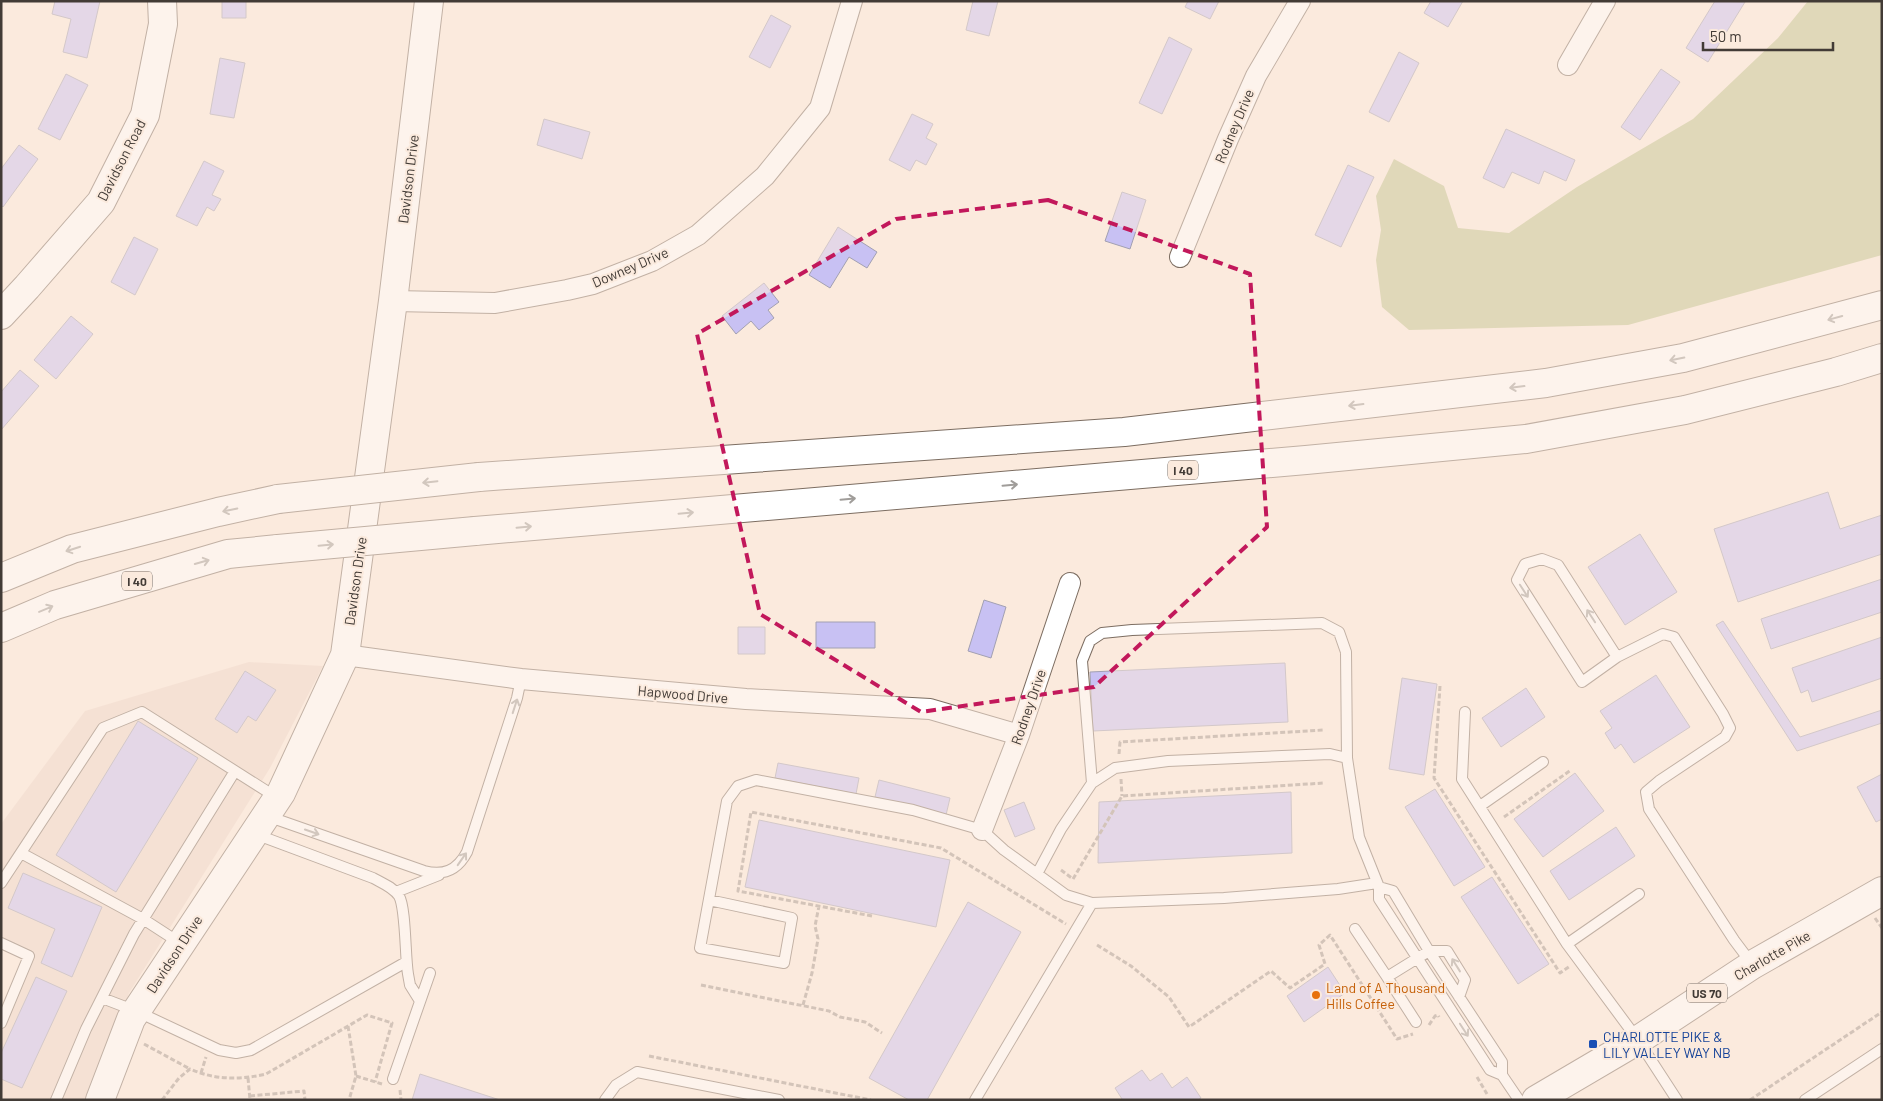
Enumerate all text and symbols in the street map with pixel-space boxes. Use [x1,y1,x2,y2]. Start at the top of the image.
scale bar [1703,20,1833,52]
text: 50 m [1710,27,1742,45]
street label: Rodney Drive [1211,86,1257,166]
street label: Davidson Road [93,116,149,204]
street label: Davidson Drive [394,134,422,224]
street label: Downey Drive [589,243,671,291]
one-way arrow [1827,314,1843,323]
one-way arrow [1670,355,1686,364]
one-way arrow [1510,382,1526,392]
one-way arrow [1348,400,1364,410]
road number: I 40 [1168,460,1198,480]
one-way arrow [423,477,439,487]
one-way arrow [1001,481,1017,490]
one-way arrow [839,494,855,504]
one-way arrow [222,505,238,515]
one-way arrow [678,508,694,518]
one-way arrow [516,522,532,531]
street label: Davidson Drive [340,536,370,626]
one-way arrow [318,540,334,550]
one-way arrow [65,545,81,555]
one-way arrow [193,556,209,566]
road number: I 40 [122,572,152,590]
one-way arrow [1519,583,1529,597]
one-way arrow [38,604,53,614]
one-way arrow [1586,610,1596,624]
street label: Rodney Drive [1007,667,1049,747]
street label: Hapwood Drive [637,682,729,706]
one-way arrow [510,699,520,715]
one-way arrow [303,828,319,837]
one-way arrow [457,853,467,867]
street label: Davidson Drive [143,912,205,996]
street label: Charlotte Pike [1731,926,1813,984]
one-way arrow [1451,959,1461,973]
place label: Land of A Thousand Hills Coffee [1326,979,1445,1012]
road number: US 70 [1687,984,1727,1002]
marker: Land of A Thousand Hills Coffee [1310,989,1322,1001]
one-way arrow [1459,1023,1469,1037]
place label: CHARLOTTE PIKE & LILY VALLEY WAY NB [1603,1028,1731,1061]
marker: CHARLOTTE PIKE & LILY VALLEY WAY NB [1587,1038,1599,1050]

